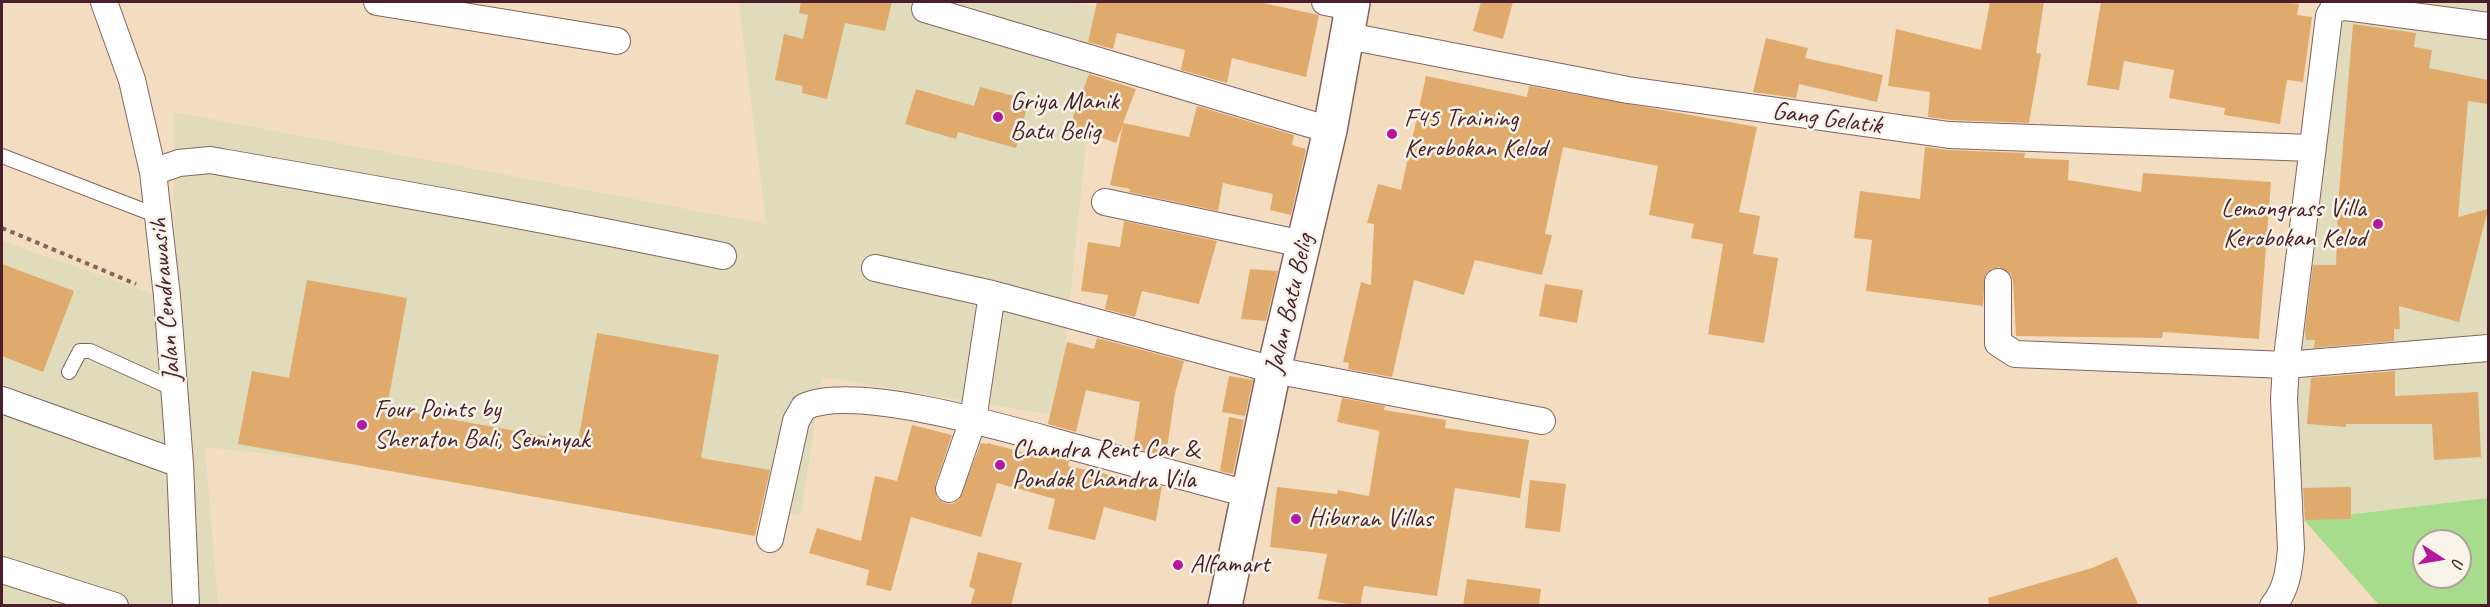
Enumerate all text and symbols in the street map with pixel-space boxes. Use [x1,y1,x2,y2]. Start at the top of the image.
place label: Griya Manik Batu Belig [1010,86,1119,148]
street label: Gang Gelatik [1770,96,1884,142]
place label: F45 Training Kerobokan Kelod [1404,103,1547,164]
marker: Griya Manik Batu Belig [991,110,1005,124]
marker: F45 Training Kerobokan Kelod [1385,127,1399,141]
place label: Lemongrass Villa Kerobokan Kelod [2221,193,2366,255]
street label: Jalan Cendrawasih [143,217,189,383]
marker: Lemongrass Villa Kerobokan Kelod [2371,217,2385,231]
street label: Jalan Batu Belig [1259,231,1321,377]
place label: Four Points by Sheraton Bali, Seminyak [374,394,590,455]
marker: Four Points by Sheraton Bali, Seminyak [355,418,369,432]
place label: Chandra Rent Car & Pondok Chandra Vila [1012,434,1198,496]
marker: Chandra Rent Car & Pondok Chandra Vila [993,458,1007,472]
place label: Hiburan Villas [1308,503,1432,535]
marker: Hiburan Villas [1289,512,1303,526]
north arrow [2412,529,2472,589]
place label: Alfamart [1190,549,1269,581]
text: U [2447,556,2468,568]
marker: Alfamart [1171,558,1185,572]

